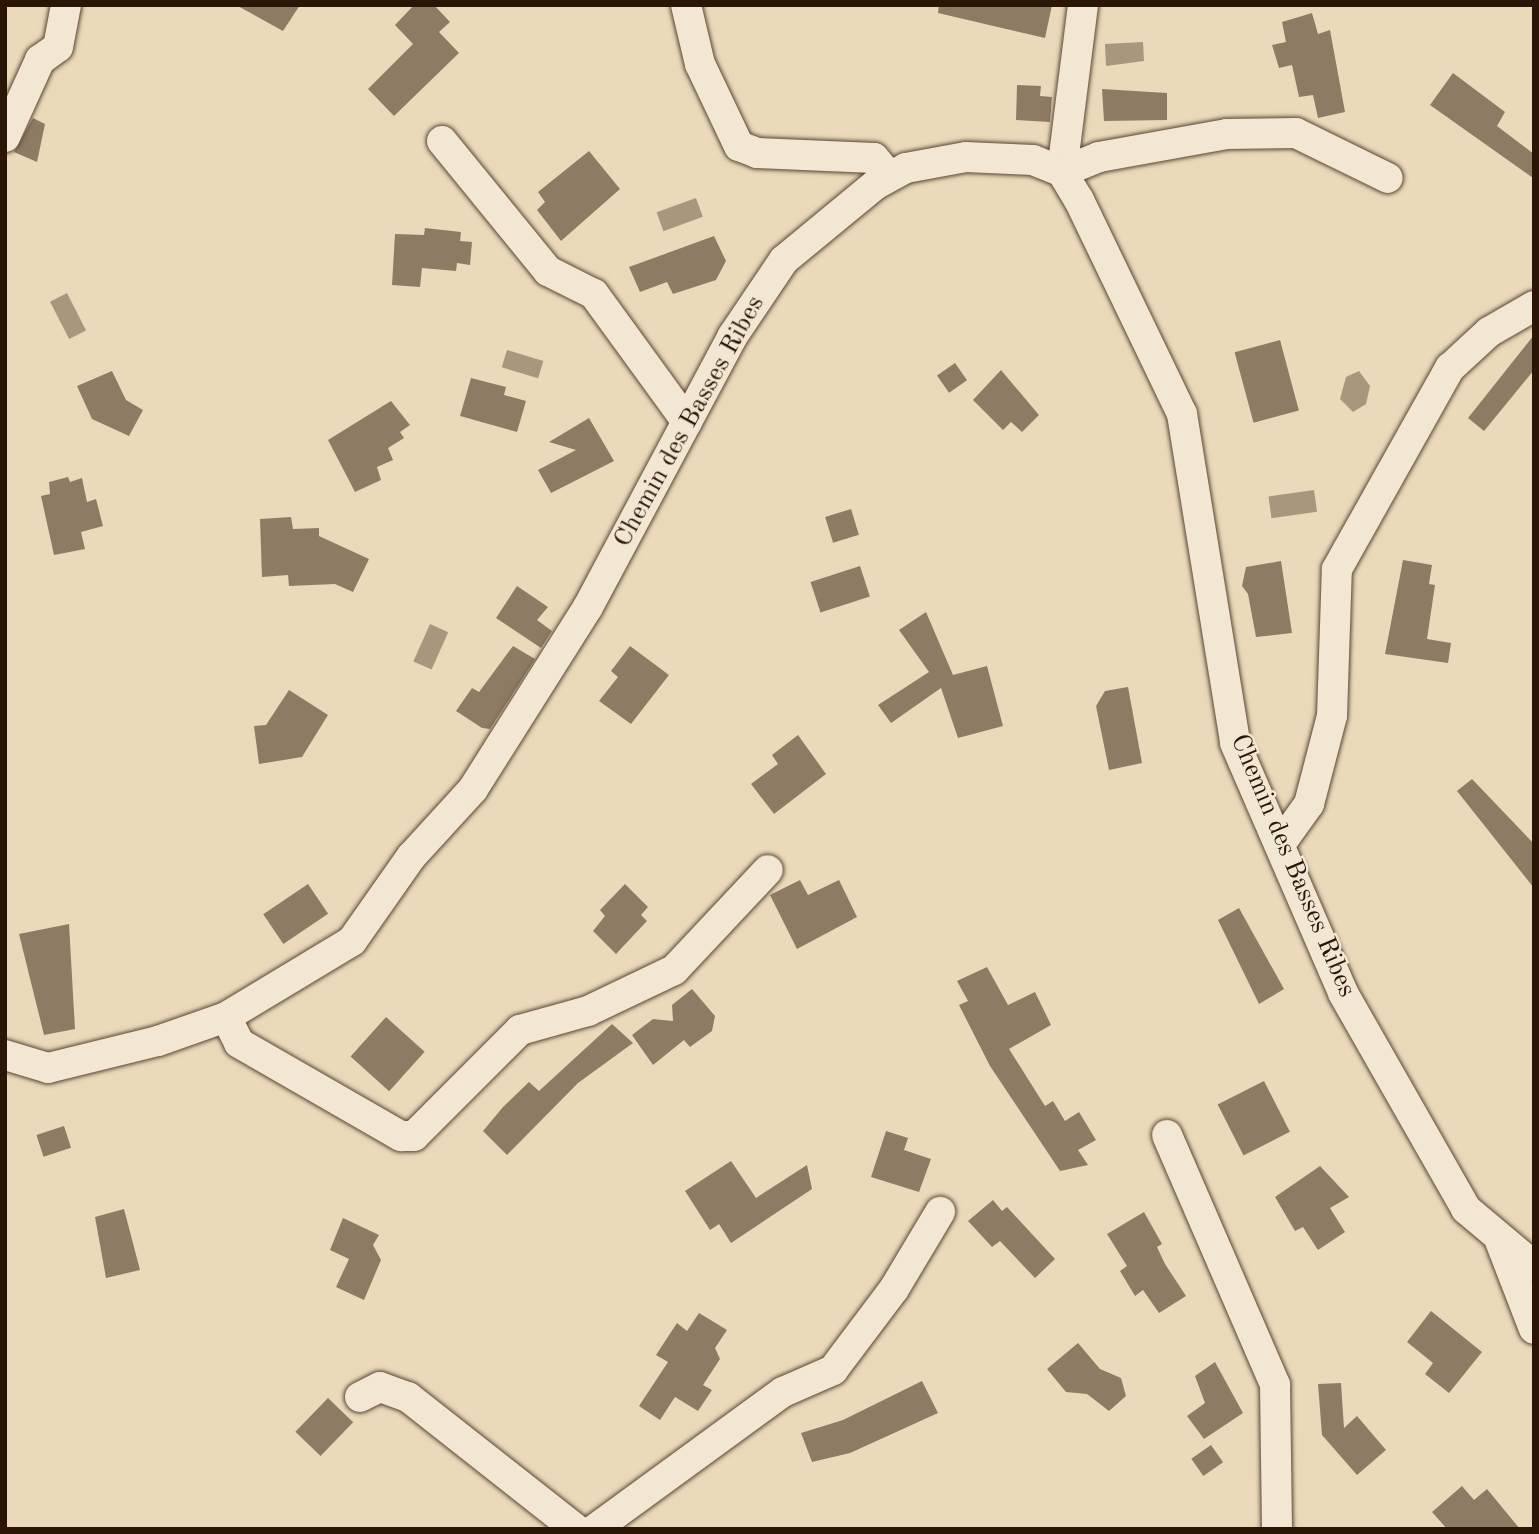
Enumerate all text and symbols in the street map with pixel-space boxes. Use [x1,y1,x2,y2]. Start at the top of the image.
street label: Chemin des Basses Ribes [608,291,772,553]
street label: Chemin des Basses Ribes [1222,730,1362,1002]

